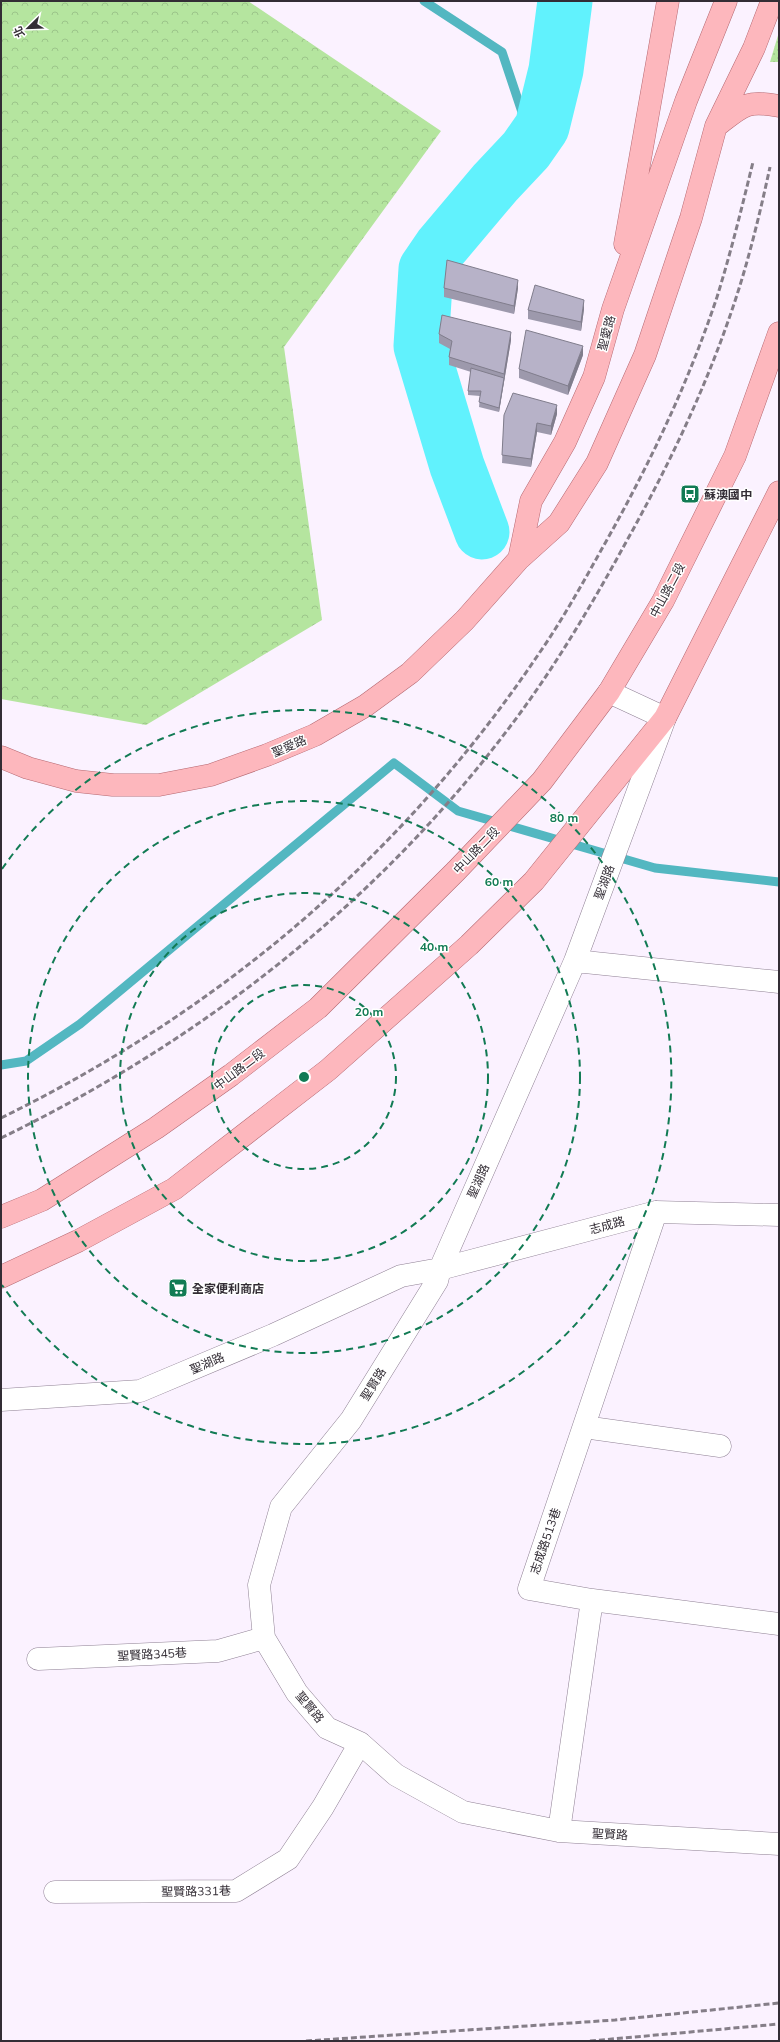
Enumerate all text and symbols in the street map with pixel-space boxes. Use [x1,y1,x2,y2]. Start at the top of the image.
north arrow [8,8,48,48]
text: 北 [10,24,27,40]
street label: 聖愛路 [594,314,618,352]
bus stop icon: 蘇澳國中 [679,483,701,505]
place label: 蘇澳國中 [704,487,752,502]
street label: 中山路二段 [646,560,688,620]
street label: 聖愛路 [269,732,309,760]
text: 80 m [550,810,578,825]
street label: 中山路二段 [450,823,502,877]
street label: 聖湖路 [591,863,617,901]
text: 60 m [485,874,513,889]
text: 40 m [420,939,448,954]
text: 20 m [355,1004,383,1019]
street label: 中山路二段 [211,1045,267,1093]
centre of rings [297,1070,311,1084]
street label: 聖湖路 [464,1161,492,1201]
street label: 志成路 [588,1213,626,1237]
supermarket icon: 全家便利商店 [167,1277,189,1299]
place label: 全家便利商店 [192,1281,264,1296]
street label: 聖湖路 [187,1349,227,1377]
street label: 聖賢路 [357,1365,389,1403]
street label: 志成路513巷 [527,1506,563,1576]
street label: 聖賢路345巷 [117,1645,187,1663]
street label: 聖賢路 [293,1688,327,1726]
street label: 聖賢路 [592,1826,628,1842]
street label: 聖賢路331巷 [161,1883,231,1899]

